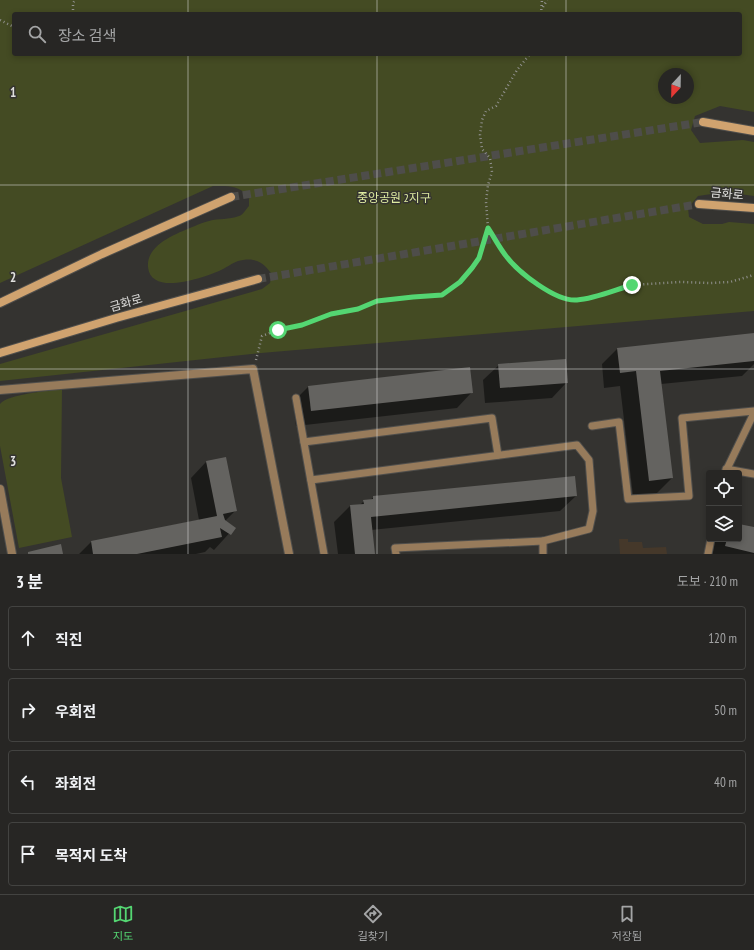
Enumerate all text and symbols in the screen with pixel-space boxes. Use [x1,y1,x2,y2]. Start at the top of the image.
search box [12,12,742,56]
icon: search [26,23,48,45]
text: 장소 검색 [58,26,116,45]
north arrow [658,68,694,104]
text: 1 [10,84,16,101]
street label: 금화로 [710,185,744,202]
park label: 중앙공원 2지구 [357,190,431,205]
text: 2 [10,269,16,286]
route end [623,276,641,294]
street label: 금화로 [108,291,144,314]
route start [269,321,287,339]
text: 3 [10,453,16,470]
map controls [706,470,742,542]
button: locate [706,470,742,506]
button: layers [706,506,742,542]
text: 3 분 [16,571,43,593]
text: 도보 · 210 m [677,573,738,590]
icon: ahead [17,627,39,649]
text: 직진 [55,630,83,649]
text: 120 m [708,630,737,647]
icon: right [17,699,39,721]
text: 우회전 [55,702,96,721]
text: 50 m [714,702,737,719]
icon: left [17,771,39,793]
text: 좌회전 [55,774,96,793]
text: 40 m [714,774,737,791]
icon: arrive [17,843,39,865]
text: 목적지 도착 [55,846,127,865]
tab: 지도 [112,903,134,943]
tab: 길찾기 [358,903,388,943]
tab: 저장됨 [612,903,642,943]

